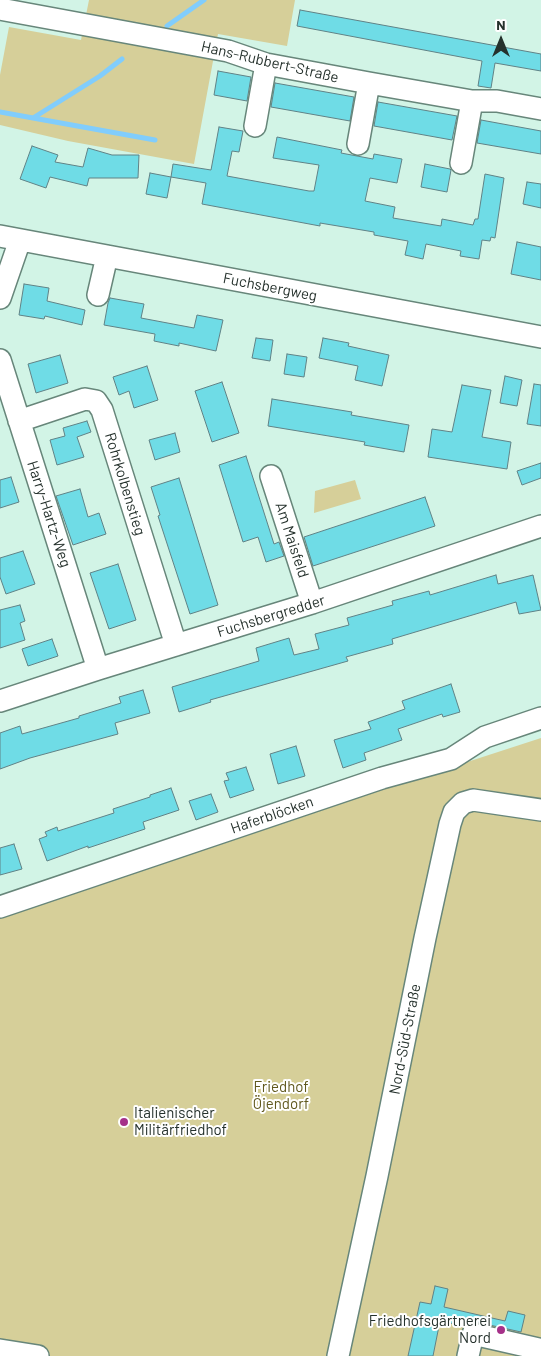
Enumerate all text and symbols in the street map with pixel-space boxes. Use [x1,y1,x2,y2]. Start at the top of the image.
north arrow [476,15,526,65]
text: N [496,16,506,33]
street label: Hans-Rubbert-Straße [199,37,341,87]
street label: Fuchsbergweg [221,269,319,305]
street label: Rohrkolbenstieg [101,430,149,538]
street label: Harry-Hartz-Weg [23,458,75,570]
street label: Am Maisfeld [271,500,313,580]
street label: Fuchsbergredder [215,591,327,641]
street label: Haferblöcken [228,792,316,838]
street label: Nord-Süd-Straße [385,982,425,1096]
park label: Friedhof Öjendorf [253,1078,309,1113]
place label: Italienischer Militärfriedhof [134,1104,227,1139]
marker: Italienischer Militärfriedhof [118,1116,130,1128]
place label: Friedhofsgärtnerei Nord [369,1312,491,1347]
marker: Friedhofsgärtnerei Nord [495,1324,507,1336]

